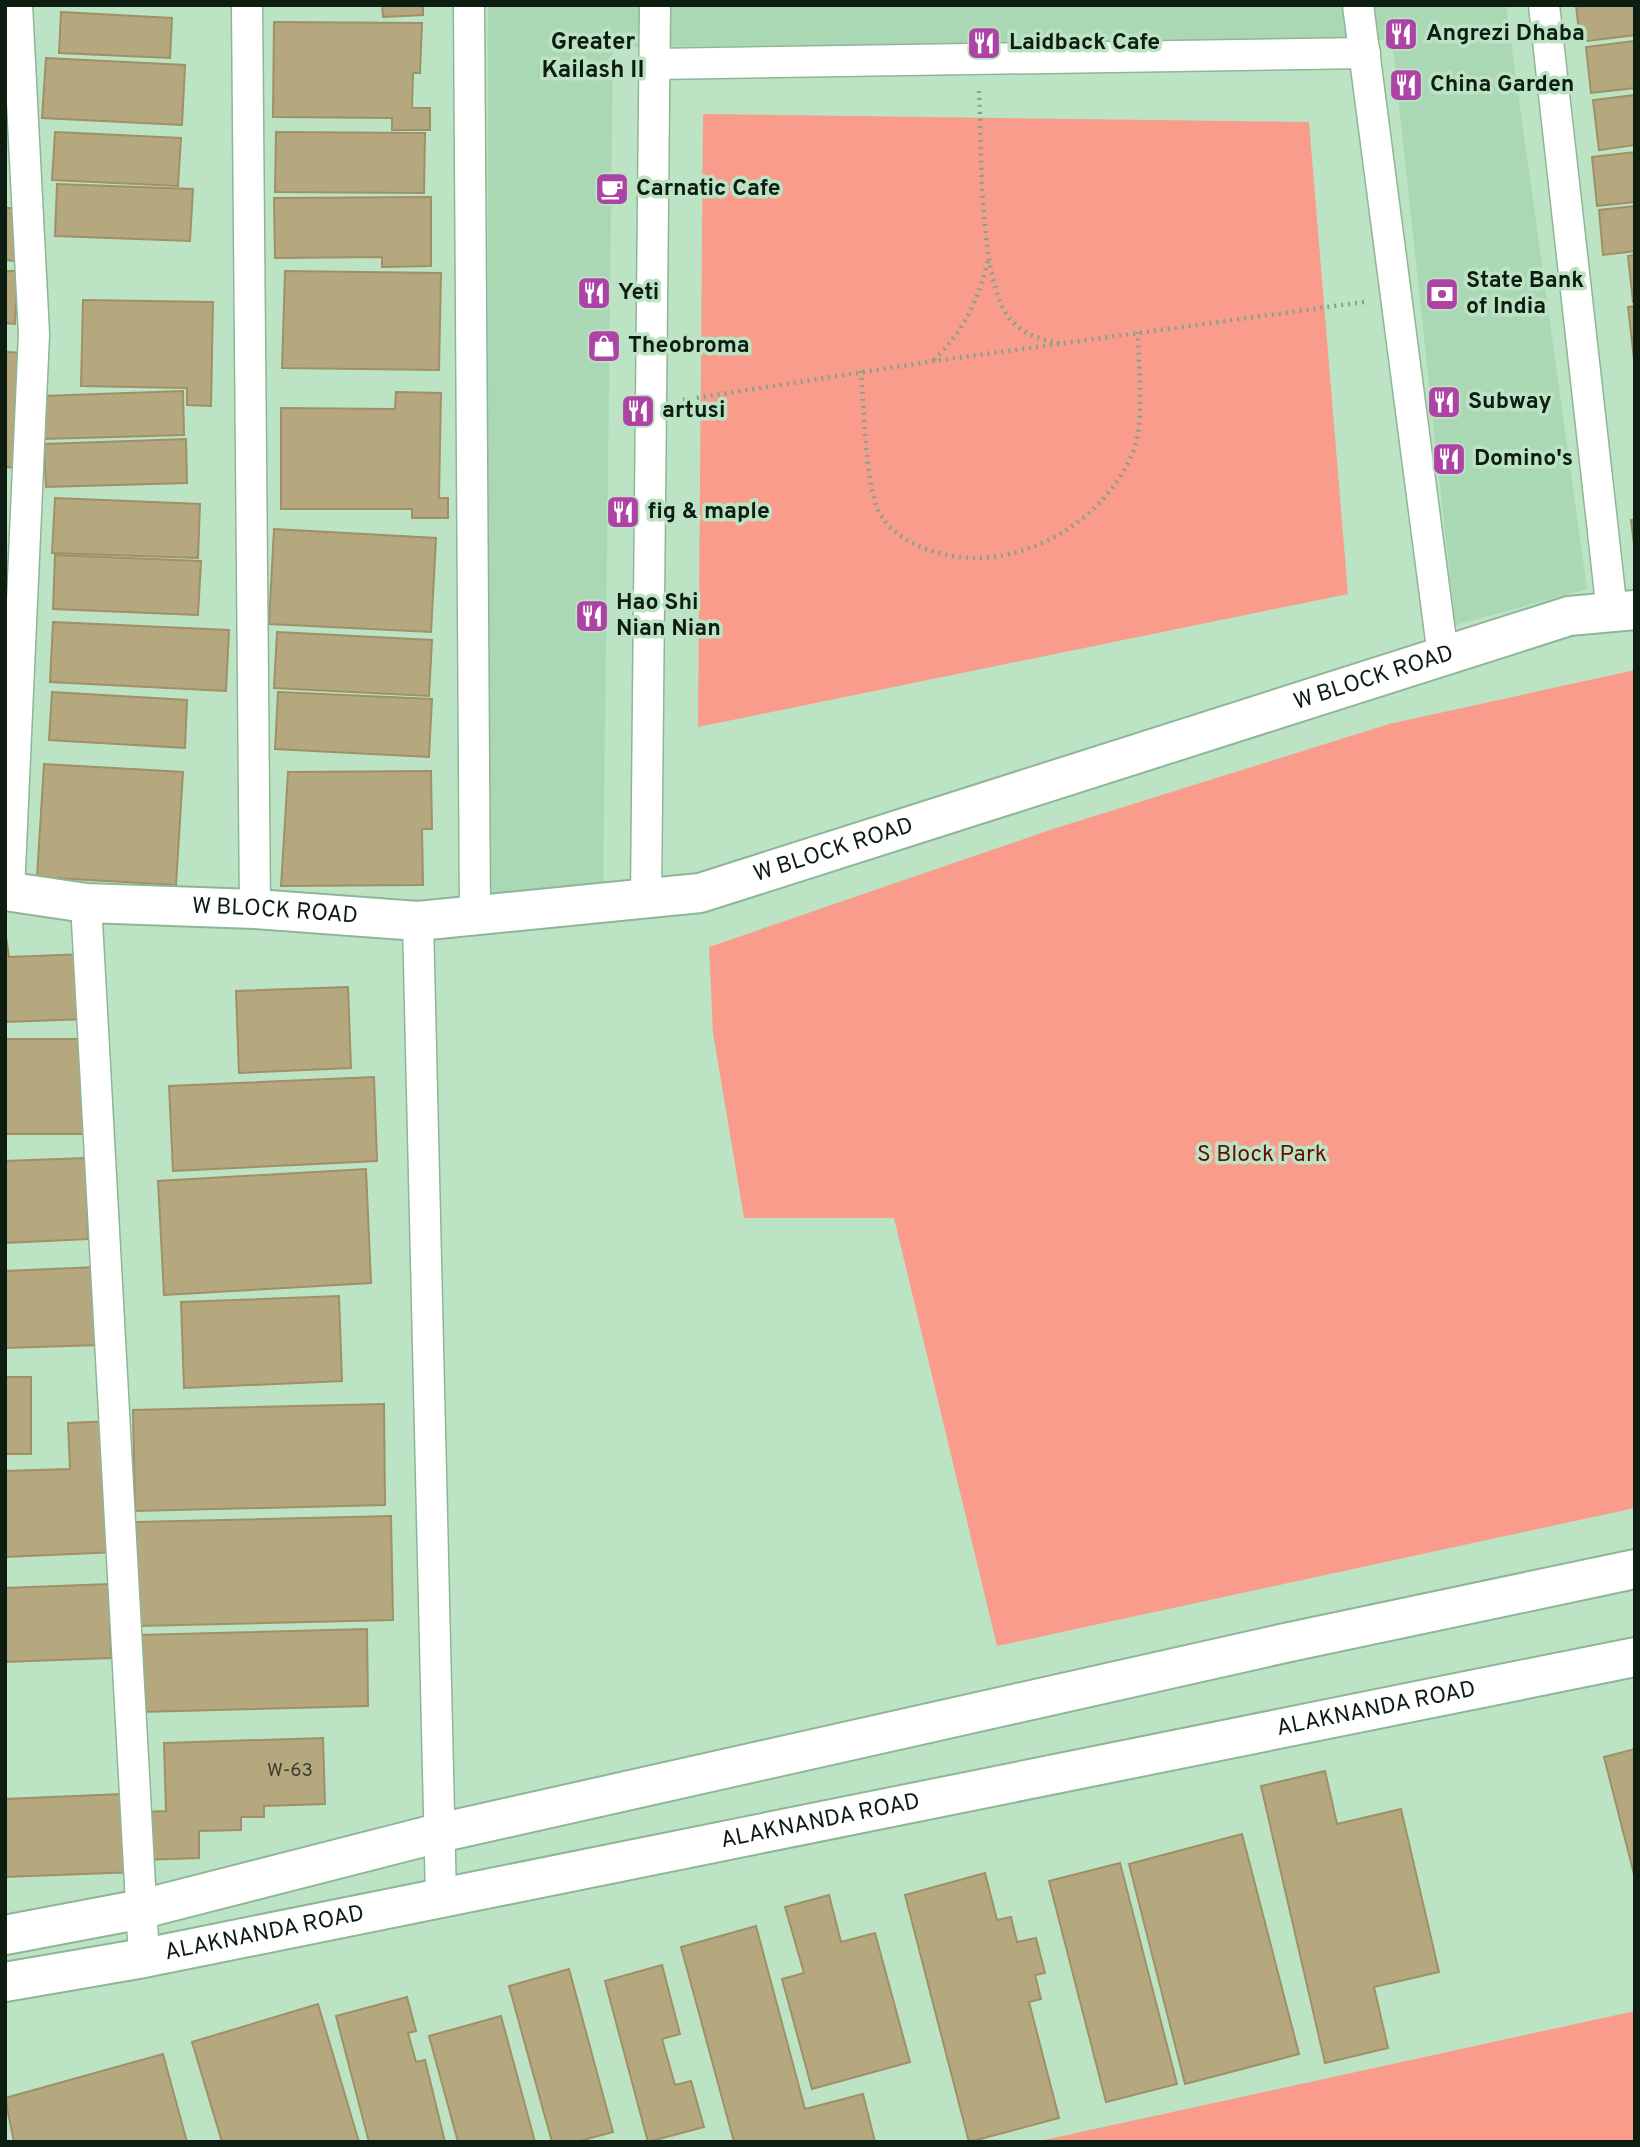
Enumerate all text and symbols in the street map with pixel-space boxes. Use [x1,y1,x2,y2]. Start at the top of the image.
restaurant icon: Angrezi Dhaba [1382,15,1420,53]
place label: Angrezi Dhaba [1426,20,1585,49]
restaurant icon: Laidback Cafe [965,24,1003,62]
district label: Greater Kailash II [541,28,645,86]
place label: Laidback Cafe [1009,29,1160,58]
restaurant icon: China Garden [1387,66,1425,104]
place label: China Garden [1430,71,1574,100]
cafe icon: Carnatic Cafe [593,170,631,208]
place label: Carnatic Cafe [636,175,780,204]
place label: State Bank of India [1466,267,1584,322]
restaurant icon: Yeti [575,274,613,312]
bank icon: State Bank of India [1423,275,1461,313]
place label: Yeti [618,279,659,308]
shop icon: Theobroma [585,327,623,365]
place label: Theobroma [628,332,750,361]
restaurant icon: Subway [1425,383,1463,421]
place label: Subway [1468,388,1551,417]
restaurant icon: artusi [619,392,657,430]
place label: artusi [662,397,725,426]
restaurant icon: Domino's [1430,440,1468,478]
place label: Domino's [1474,445,1573,474]
restaurant icon: fig & maple [604,493,642,531]
place label: fig & maple [648,498,770,527]
place label: Hao Shi Nian Nian [616,589,721,644]
restaurant icon: Hao Shi Nian Nian [573,597,611,635]
street label: W BLOCK ROAD [1290,639,1457,717]
street label: W BLOCK ROAD [750,811,917,889]
street label: W BLOCK ROAD [191,892,359,931]
park label: S Block Park [1197,1141,1327,1170]
street label: ALAKNANDA ROAD [1274,1675,1478,1744]
house number: W-63 [267,1759,313,1783]
street label: ALAKNANDA ROAD [718,1787,923,1856]
street label: ALAKNANDA ROAD [162,1899,367,1968]

